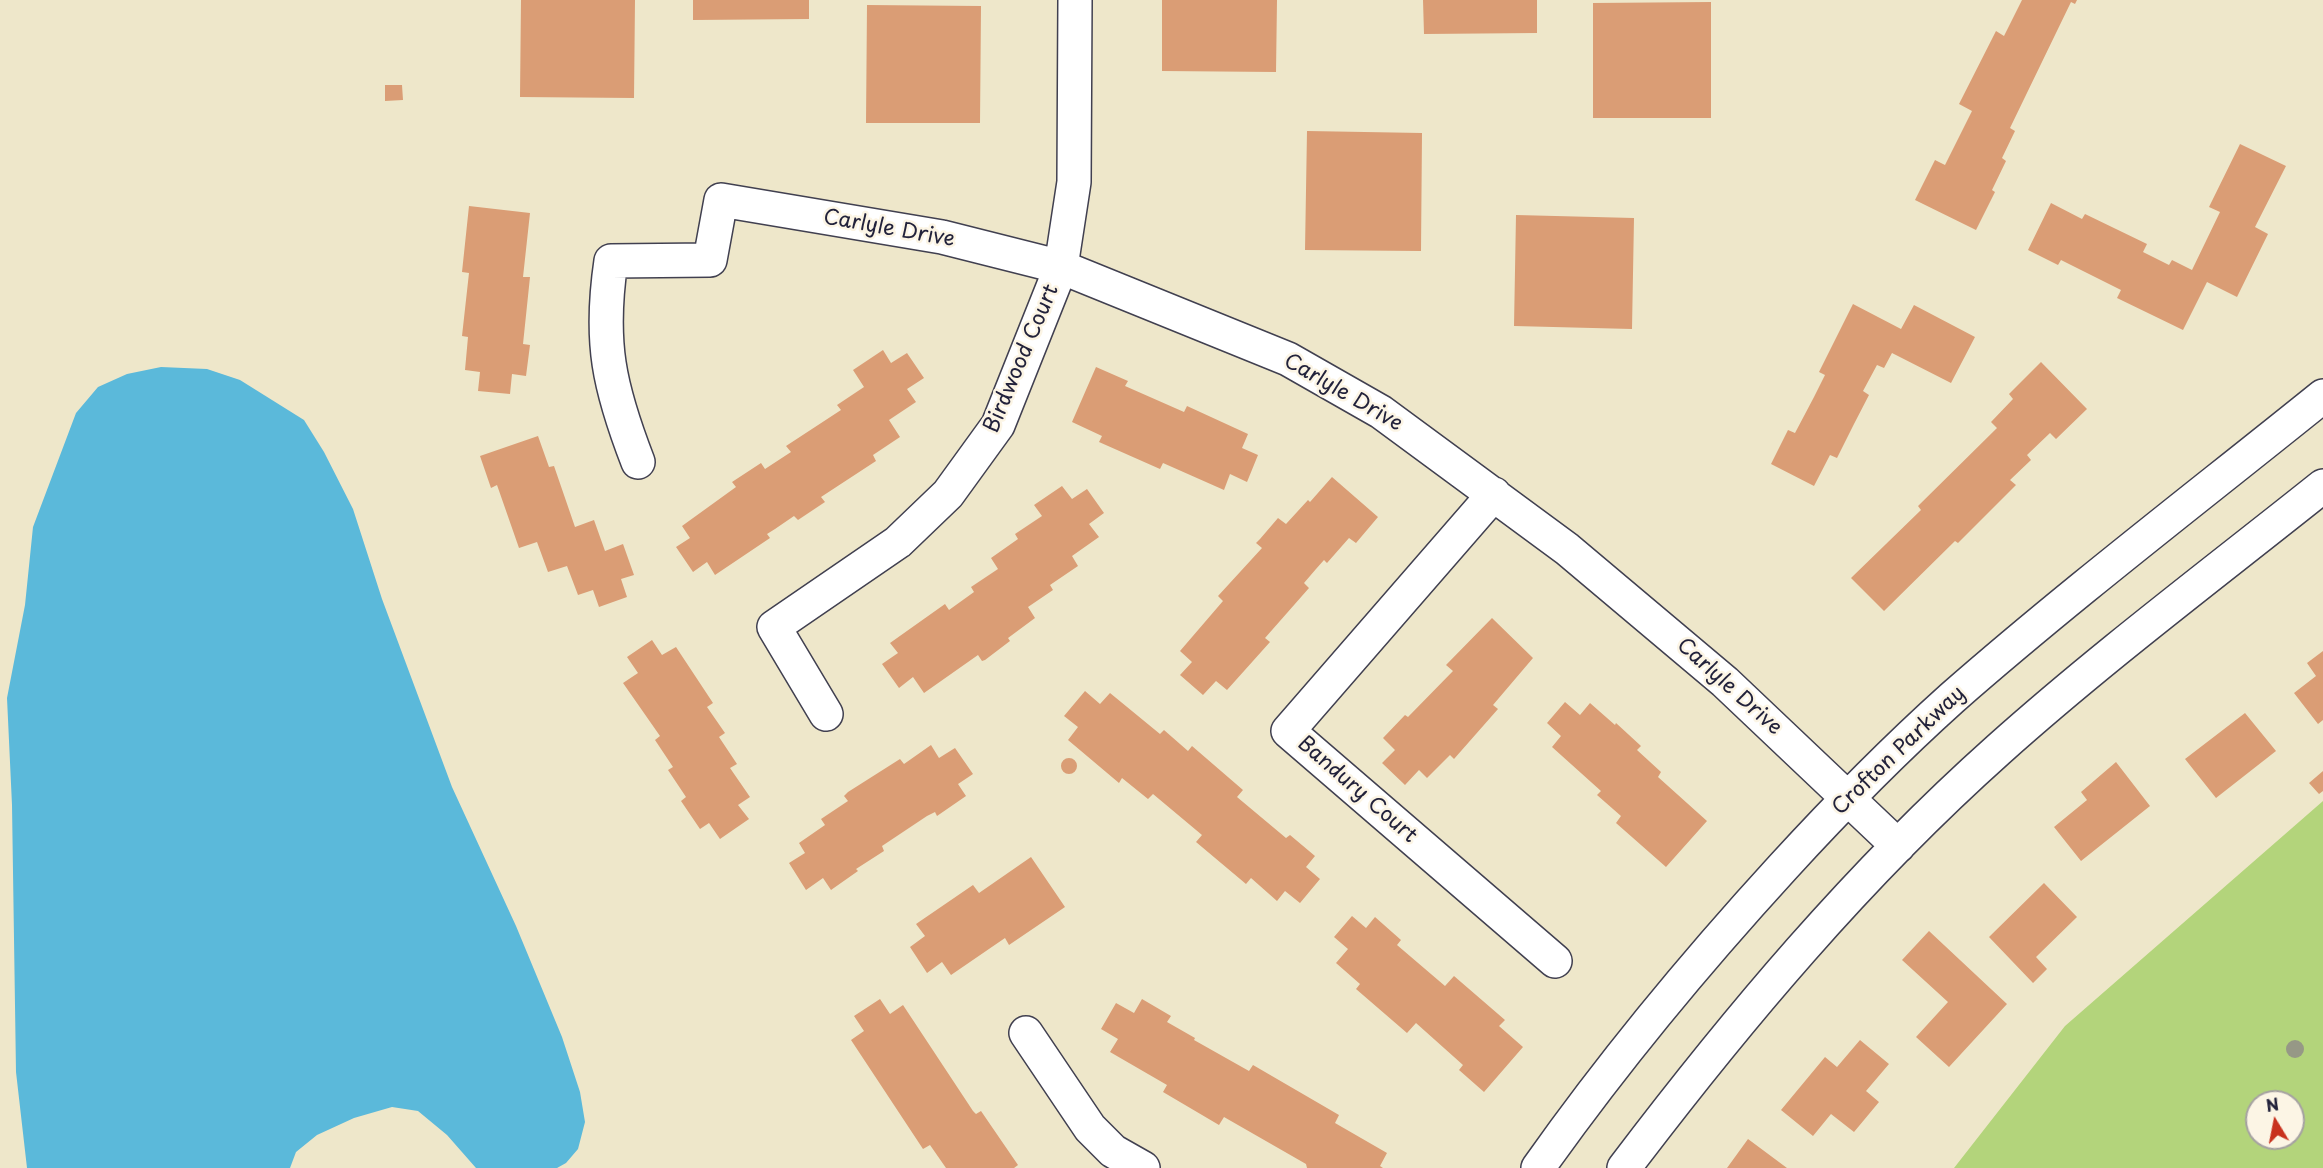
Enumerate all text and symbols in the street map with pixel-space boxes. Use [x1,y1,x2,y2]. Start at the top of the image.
street label: Carlyle Drive [821,205,957,253]
street label: Birdwood Court [979,281,1065,437]
street label: Carlyle Drive [1279,349,1407,437]
street label: Carlyle Drive [1671,633,1787,741]
street label: Crofton Parkway [1827,681,1971,821]
street label: Bandury Court [1292,731,1422,849]
north arrow [2245,1090,2305,1150]
text: N [2264,1091,2281,1117]

